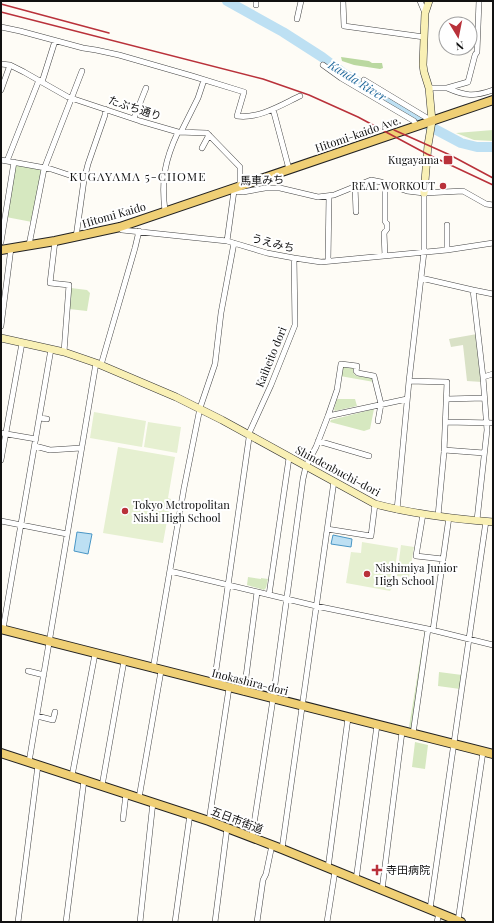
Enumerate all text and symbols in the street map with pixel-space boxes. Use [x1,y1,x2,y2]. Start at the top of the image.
north arrow [438,16,478,56]
text: N [455,38,465,54]
water label: Kanda River [325,56,390,105]
street label: たぶち通り [107,92,164,123]
street label: Hitomi-kaido Ave. [313,112,403,155]
place label: Kugayama [388,152,440,167]
marker: Kugayama [442,154,454,166]
district label: KUGAYAMA 5-CHOME [70,168,206,184]
street label: 馬車みち [240,171,284,188]
place label: REAL WORKOUT [352,178,435,193]
marker: REAL WORKOUT [438,181,448,191]
street label: Hitomi Kaido [80,198,147,231]
street label: うえみち [250,230,296,255]
street label: Kaiheito dori [252,324,290,389]
street label: Shindenbuchi-dori [293,442,383,499]
place label: Tokyo Metropolitan Nishi High School [133,497,230,525]
marker: Tokyo Metropolitan Nishi High School [120,506,130,516]
place label: Nishimiya Junior High School [375,560,458,588]
marker: Nishimiya Junior High School [362,569,372,579]
street label: Inokashira-dori [210,665,290,698]
street label: 五日市街道 [209,803,266,836]
place label: 寺田病院 [386,862,430,877]
marker: 寺田病院 [371,864,383,876]

